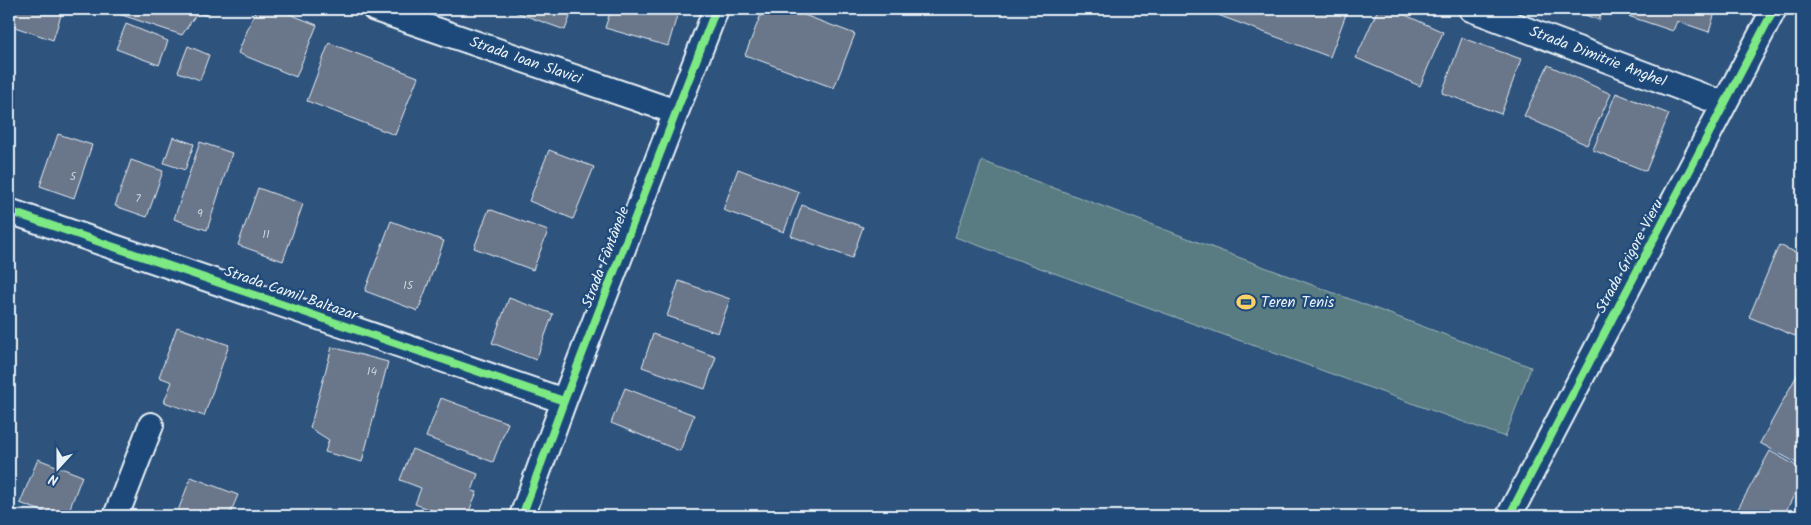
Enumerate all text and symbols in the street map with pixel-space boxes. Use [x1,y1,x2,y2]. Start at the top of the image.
street label: Strada Dimitrie Anghel [1526,20,1670,94]
street label: Strada Ioan Slavici [466,30,587,92]
house number: 5 [70,167,78,186]
house number: 7 [135,189,141,208]
street label: Strada Grigore Vieru [1590,195,1670,318]
street label: Strada Fântânele [576,203,636,312]
house number: 9 [197,204,203,223]
house number: 11 [262,225,270,244]
street label: Strada Camil Baltazar [221,260,361,328]
house number: 15 [403,276,415,295]
sports icon: Teren Tenis [1235,291,1257,313]
place label: Teren Tenis [1261,291,1335,315]
house number: 14 [367,362,378,381]
north arrow [32,442,82,492]
text: N [45,467,62,491]

